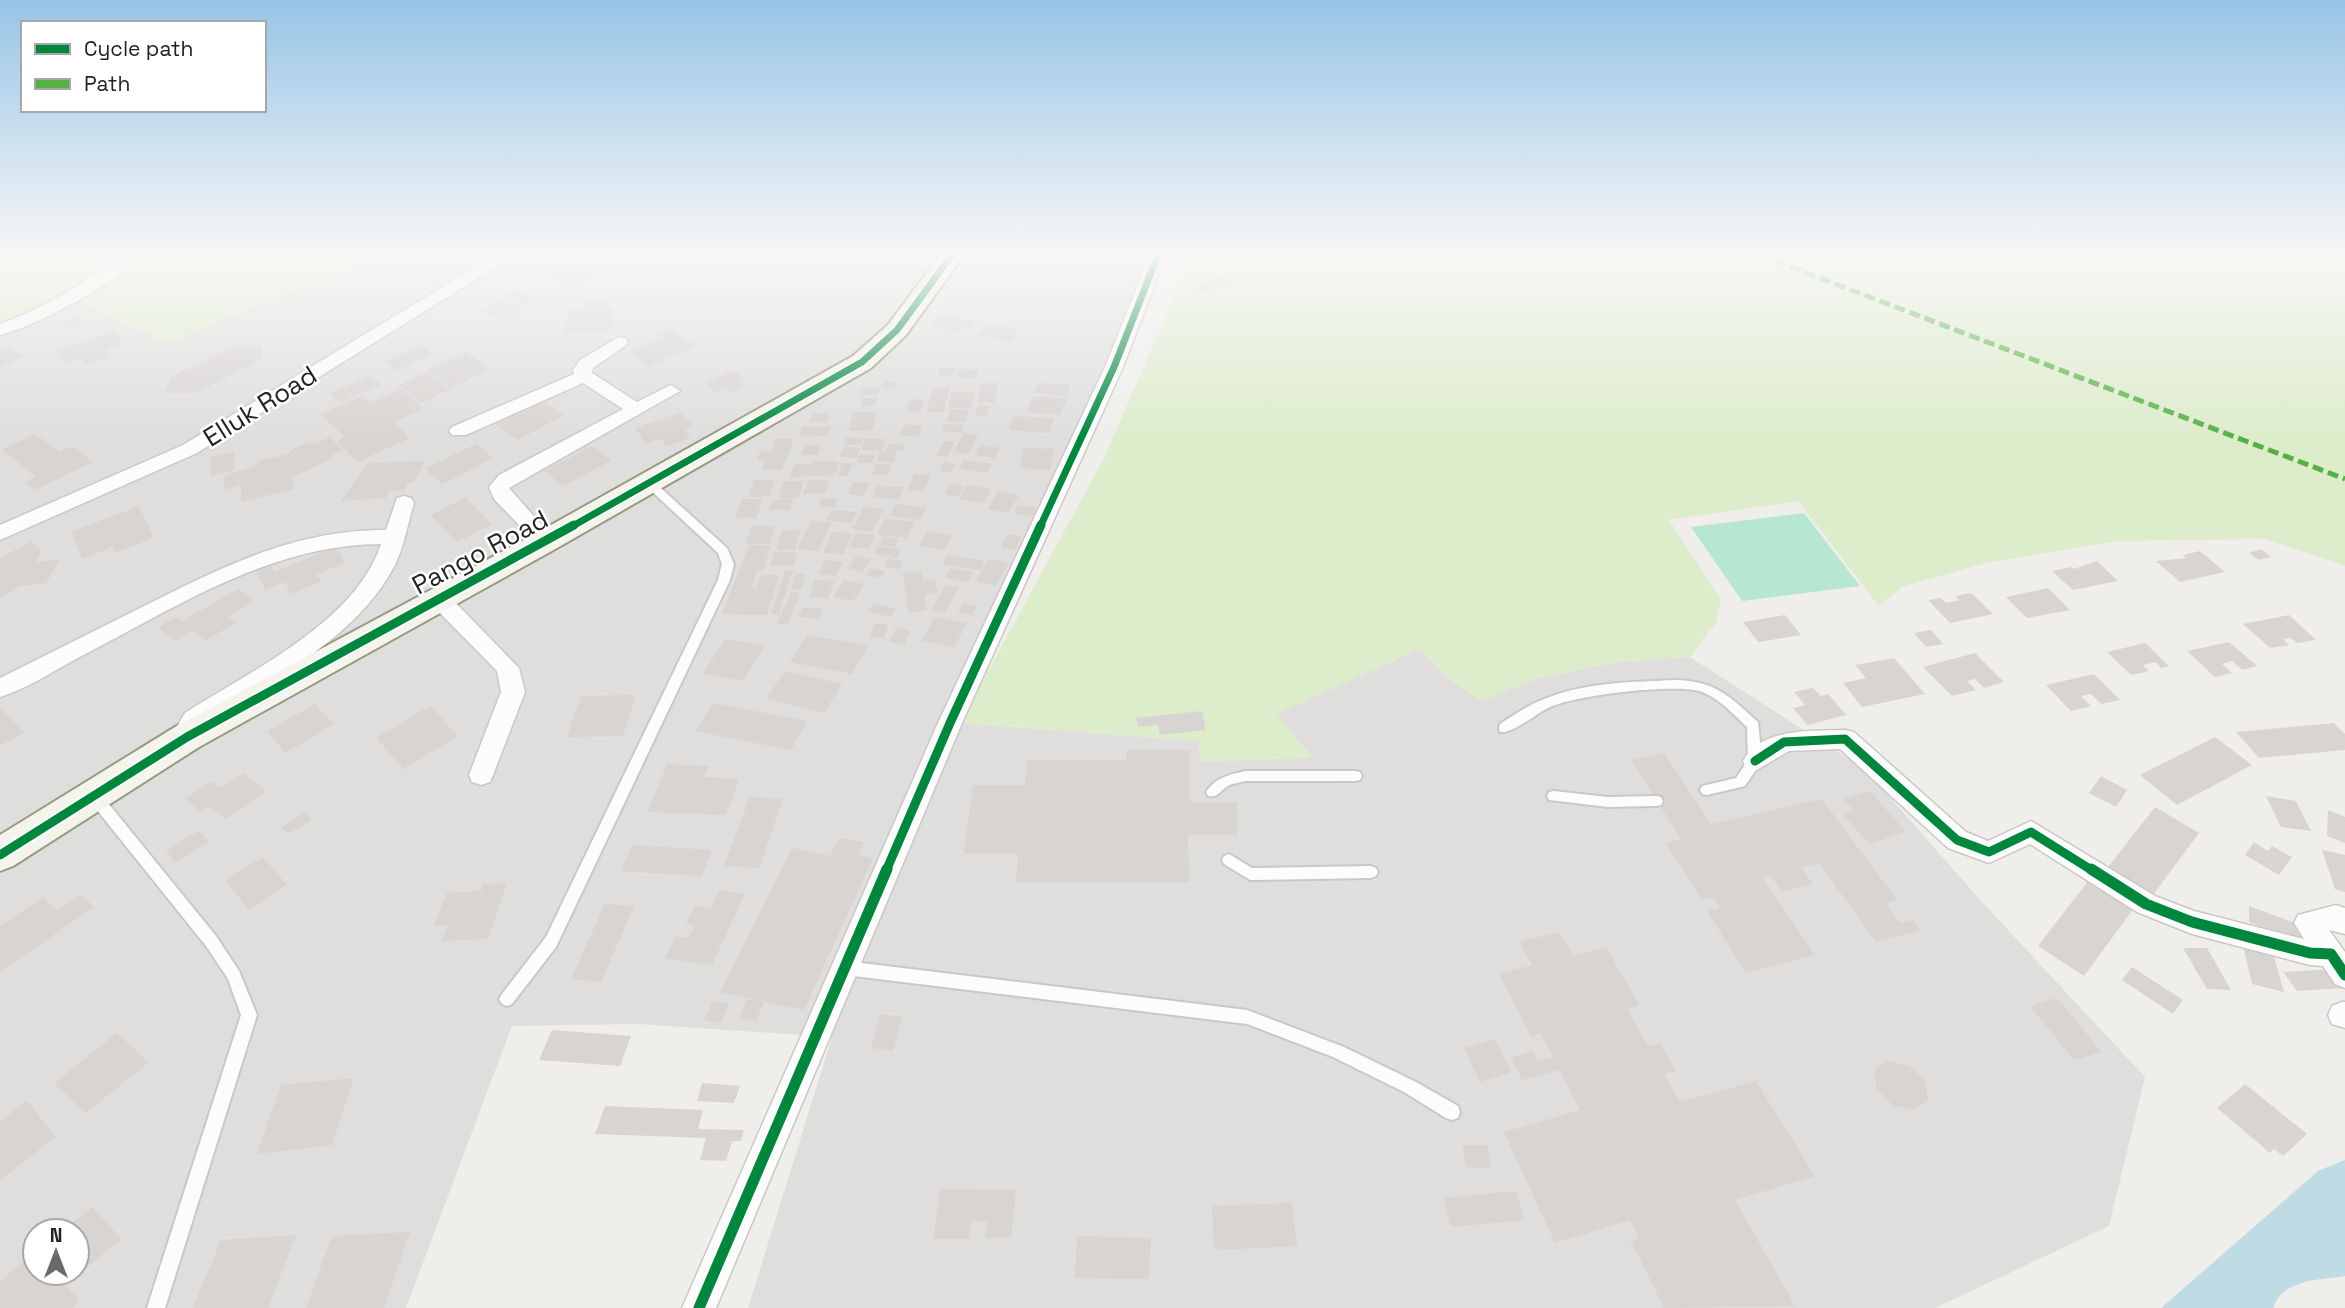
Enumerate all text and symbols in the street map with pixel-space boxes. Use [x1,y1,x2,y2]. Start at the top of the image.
legend [21,21,266,112]
text: Cycle path [84,35,193,62]
text: Path [84,70,130,97]
street label: Elluk Road [197,358,323,454]
street label: Pango Road [406,502,554,602]
north arrow [21,1217,91,1287]
text: N [50,1223,62,1248]

